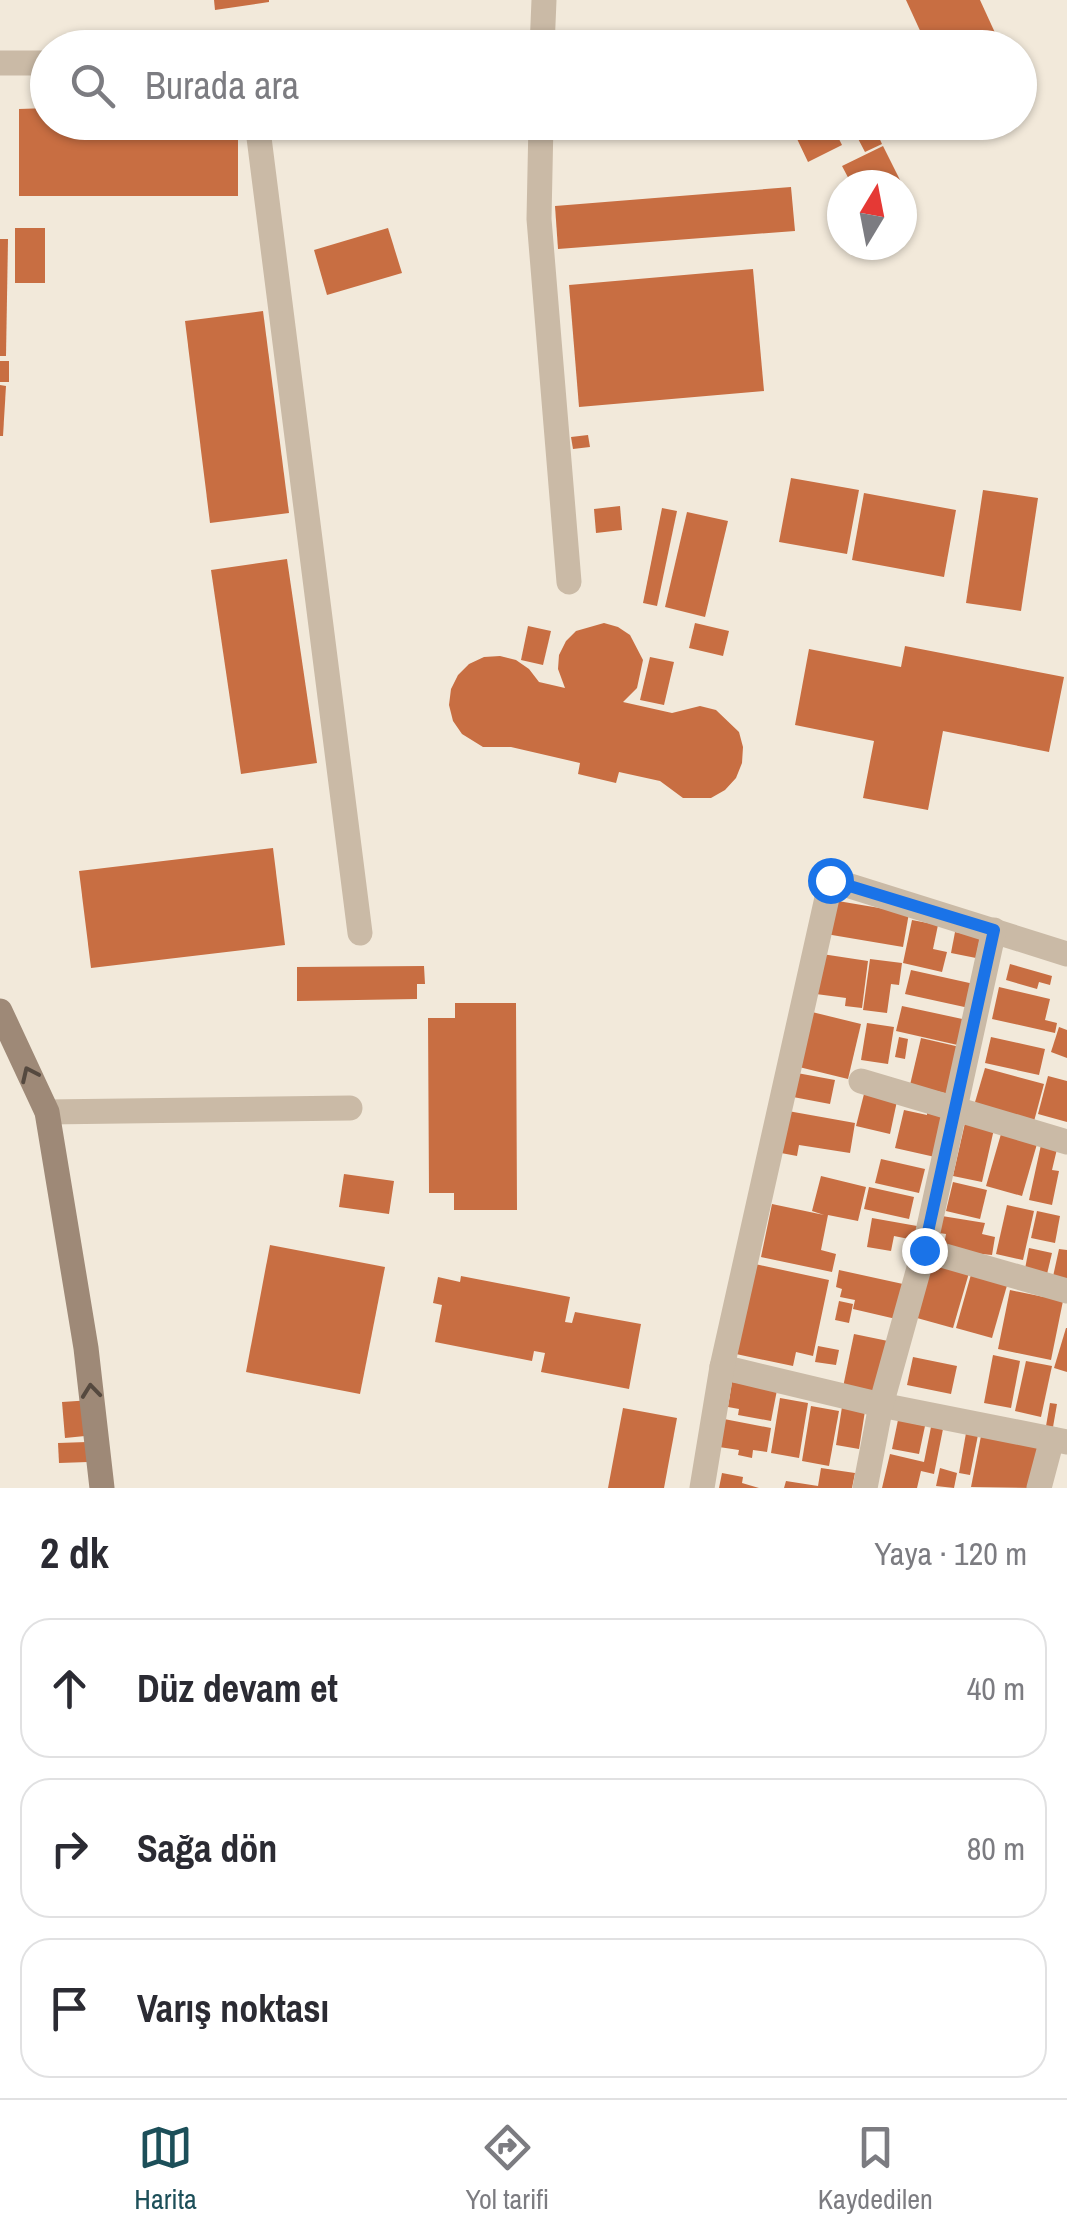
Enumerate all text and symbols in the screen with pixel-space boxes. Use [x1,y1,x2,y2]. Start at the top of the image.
search box [30,30,1037,140]
icon: search [65,58,120,113]
text: Burada ara [145,60,299,111]
north arrow [827,170,917,260]
route start [808,858,854,904]
one-way arrow [21,1066,41,1084]
route end [902,1228,948,1274]
one-way arrow [81,1383,102,1399]
text: 2 dk [40,1525,109,1581]
text: Yaya · 120 m [874,1532,1027,1575]
icon: ahead [42,1661,97,1716]
text: Düz devam et [137,1663,338,1714]
text: 40 m [967,1667,1025,1710]
icon: right [42,1821,97,1876]
text: Sağa dön [137,1823,277,1874]
text: 80 m [967,1827,1025,1870]
icon: arrive [42,1981,97,2036]
text: Varış noktası [137,1983,329,2034]
tab: Harita [134,2120,197,2218]
tab: Yol tarifi [465,2120,549,2218]
tab: Kaydedilen [818,2120,933,2218]

